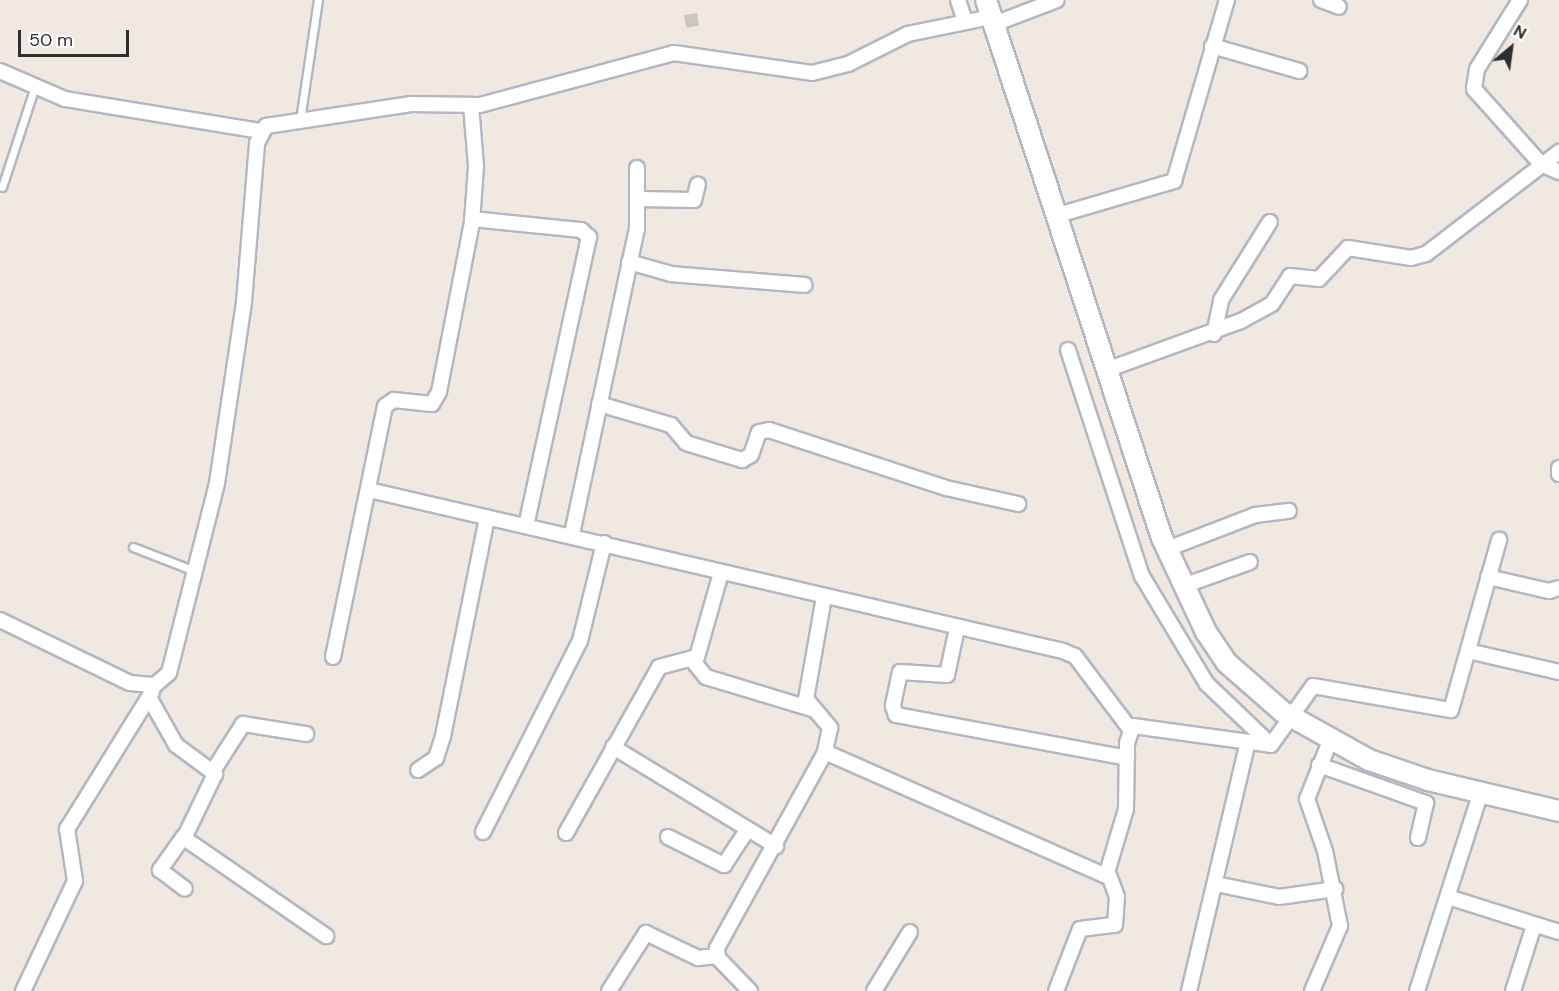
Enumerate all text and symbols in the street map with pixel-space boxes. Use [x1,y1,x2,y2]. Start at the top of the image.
scale bar [21,18,132,56]
north arrow [1481,18,1541,78]
text: N [1510,20,1530,44]
text: 50 m [29,28,73,52]

